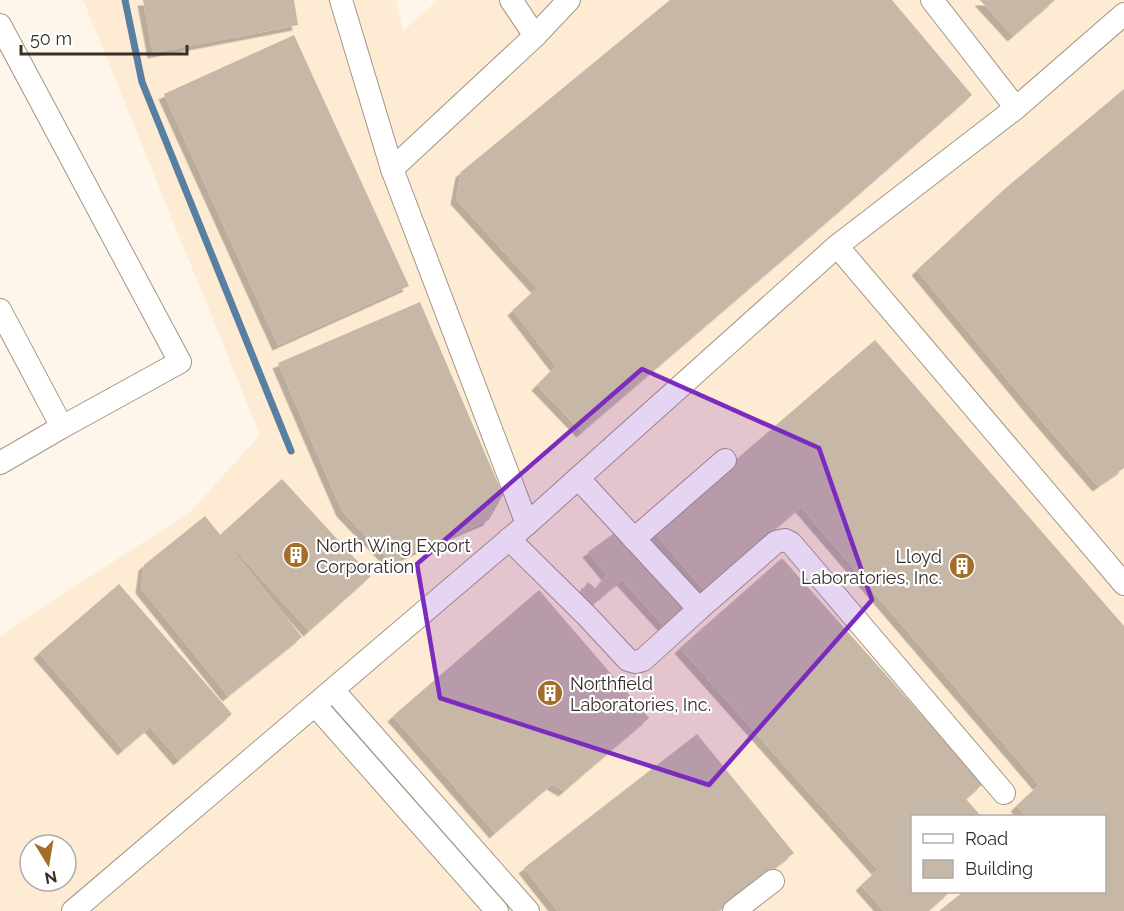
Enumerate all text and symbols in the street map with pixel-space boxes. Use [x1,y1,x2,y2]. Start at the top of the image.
scale bar [21,18,188,56]
text: 50 m [30,28,72,49]
place label: North Wing Export Corporation [316,535,470,577]
building icon: North Wing Export Corporation [281,540,311,570]
place label: Lloyd Laboratories, Inc. [801,546,942,588]
building icon: Lloyd Laboratories, Inc. [947,551,977,581]
place label: Northfield Laboratories, Inc. [570,673,711,715]
building icon: Northfield Laboratories, Inc. [535,678,565,708]
legend [911,815,1106,893]
text: Road [965,828,1008,849]
north arrow [18,833,78,893]
text: Building [965,858,1033,879]
text: N [43,867,59,888]

